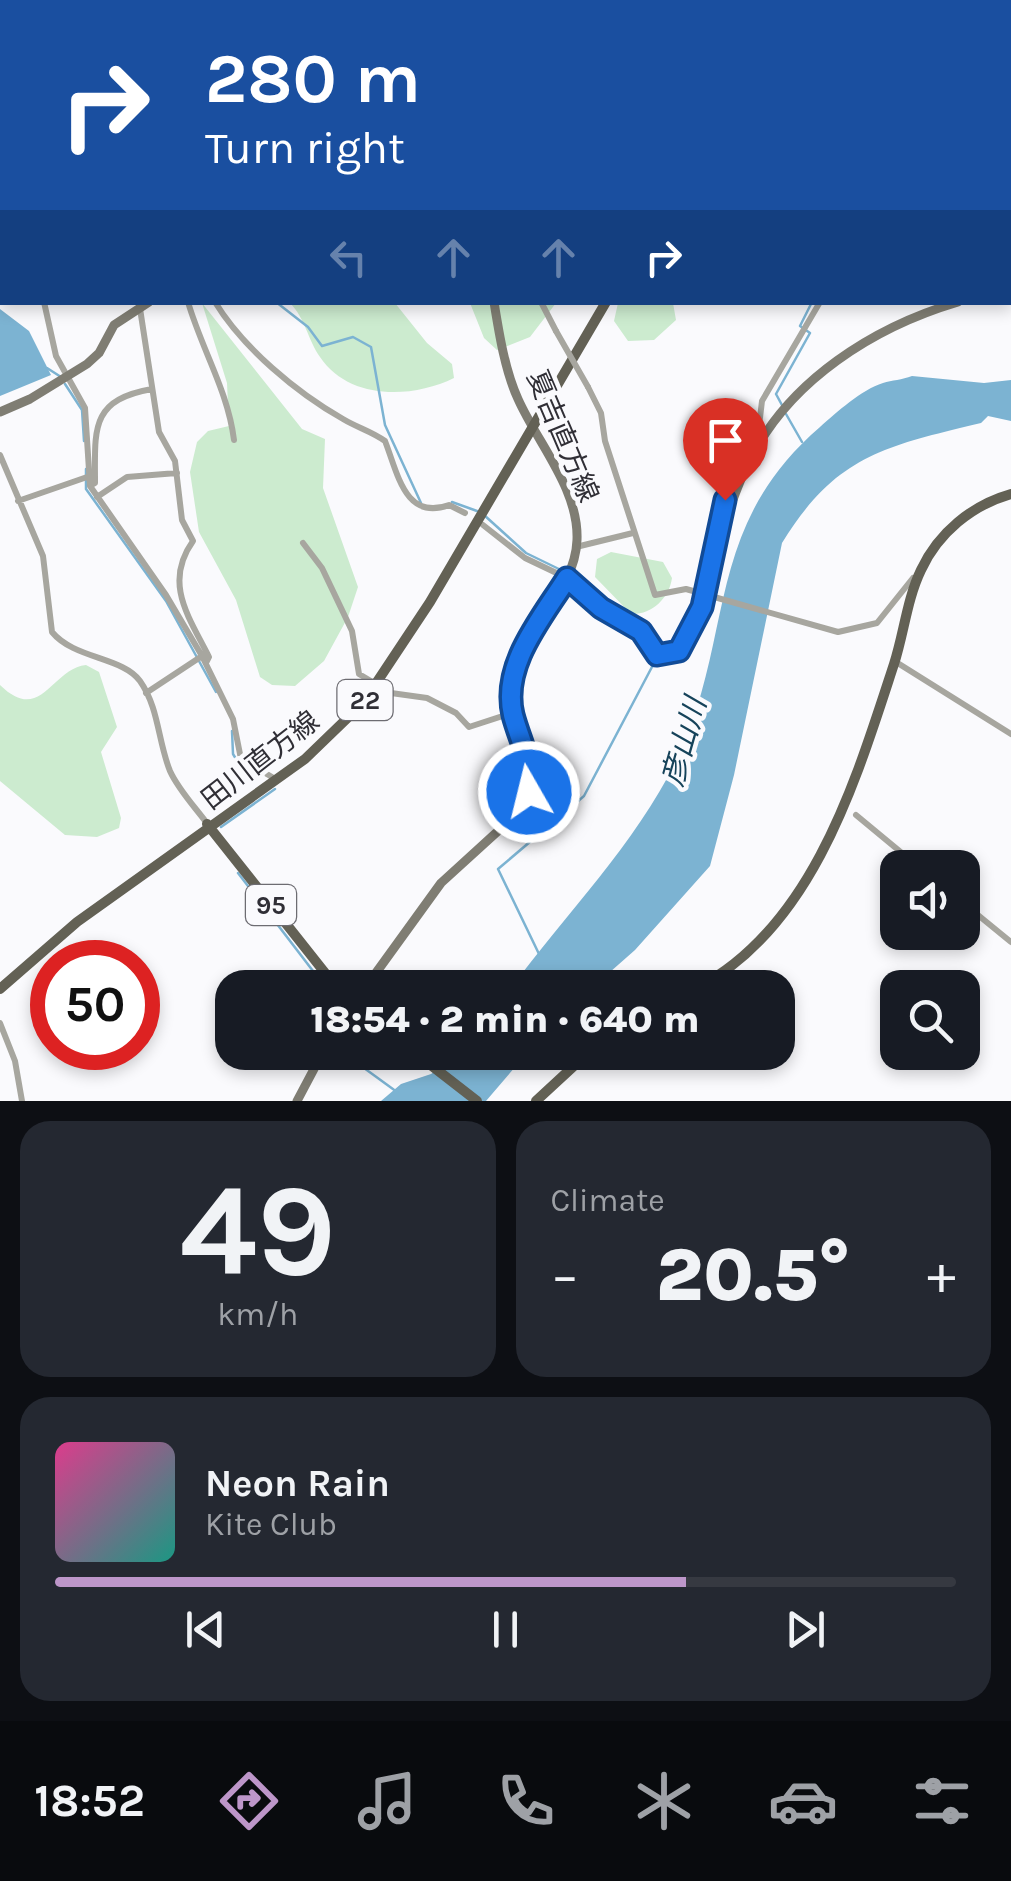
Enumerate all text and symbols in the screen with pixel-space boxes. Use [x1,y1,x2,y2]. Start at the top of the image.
text: 280 m [205,38,421,120]
icon: right [40,40,170,170]
text: Turn right [205,122,405,174]
icon: left [321,230,376,285]
icon: ahead [426,230,481,285]
icon: ahead [531,230,586,285]
icon: right [636,230,691,285]
street label: 夏吉直方線 [520,365,606,507]
pin [683,398,768,501]
icon: arrive [698,413,753,468]
road number: 22 [338,680,392,720]
water label: 彦山川 [654,691,715,790]
street label: 田川直方線 [195,704,325,816]
position arrow [477,740,581,844]
map controls [880,850,980,1070]
button: sound [880,850,980,950]
road number: 95 [246,885,296,925]
speed limit sign: 50 [30,940,160,1070]
button: search [880,970,980,1070]
text: 18:54 · 2 min · 640 m [310,997,700,1042]
text: 49 [179,1155,336,1307]
text: Climate [551,1182,665,1219]
text: 20.5° [656,1231,851,1319]
text: − [551,1243,579,1307]
text: + [927,1243,956,1307]
text: km/h [217,1296,298,1333]
text: Neon Rain [205,1461,390,1506]
text: Kite Club [205,1506,337,1543]
icon: previous [178,1602,233,1657]
icon: pause [478,1602,533,1657]
icon: next [778,1602,833,1657]
icon: directions [214,1766,284,1836]
icon: music [352,1766,422,1836]
icon: phone [491,1766,561,1836]
icon: climate [629,1766,699,1836]
icon: car [768,1766,838,1836]
icon: filters [907,1766,977,1836]
text: 18:52 [34,1775,145,1827]

